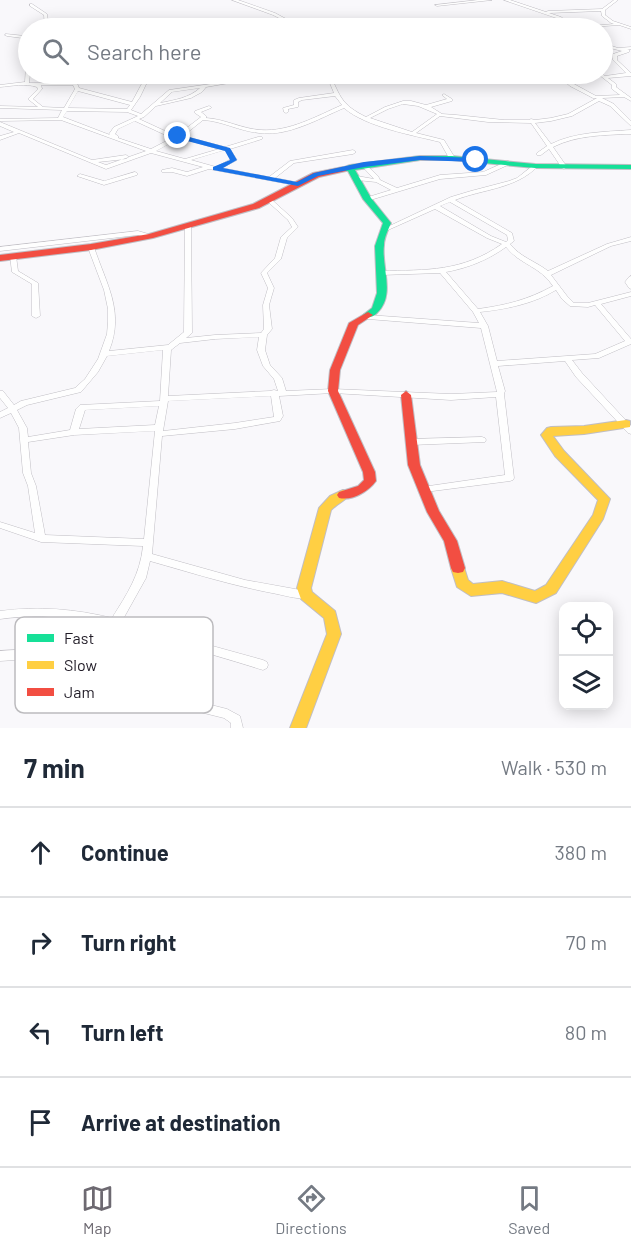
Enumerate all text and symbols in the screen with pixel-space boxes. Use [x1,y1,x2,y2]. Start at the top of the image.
search box [18,18,613,84]
icon: search [39,35,72,68]
text: Search here [87,38,201,64]
route end [164,122,190,148]
route start [462,146,488,172]
map controls [559,602,613,710]
button: locate [559,602,613,656]
legend [15,617,213,713]
text: Fast [64,628,94,647]
text: Slow [64,655,97,674]
button: layers [559,656,613,710]
text: Jam [64,682,95,701]
text: 7 min [24,752,85,783]
text: Walk · 530 m [501,755,607,779]
icon: ahead [24,836,57,869]
text: Continue [81,839,169,865]
text: 380 m [554,840,607,864]
icon: right [24,926,57,959]
text: Turn right [81,929,176,955]
text: 70 m [566,930,607,954]
icon: left [24,1016,57,1049]
text: Turn left [81,1019,164,1045]
text: 80 m [565,1020,607,1044]
icon: arrive [24,1106,57,1139]
text: Arrive at destination [81,1109,280,1135]
tab: Map [81,1182,114,1237]
tab: Directions [275,1182,347,1237]
tab: Saved [508,1182,550,1237]

